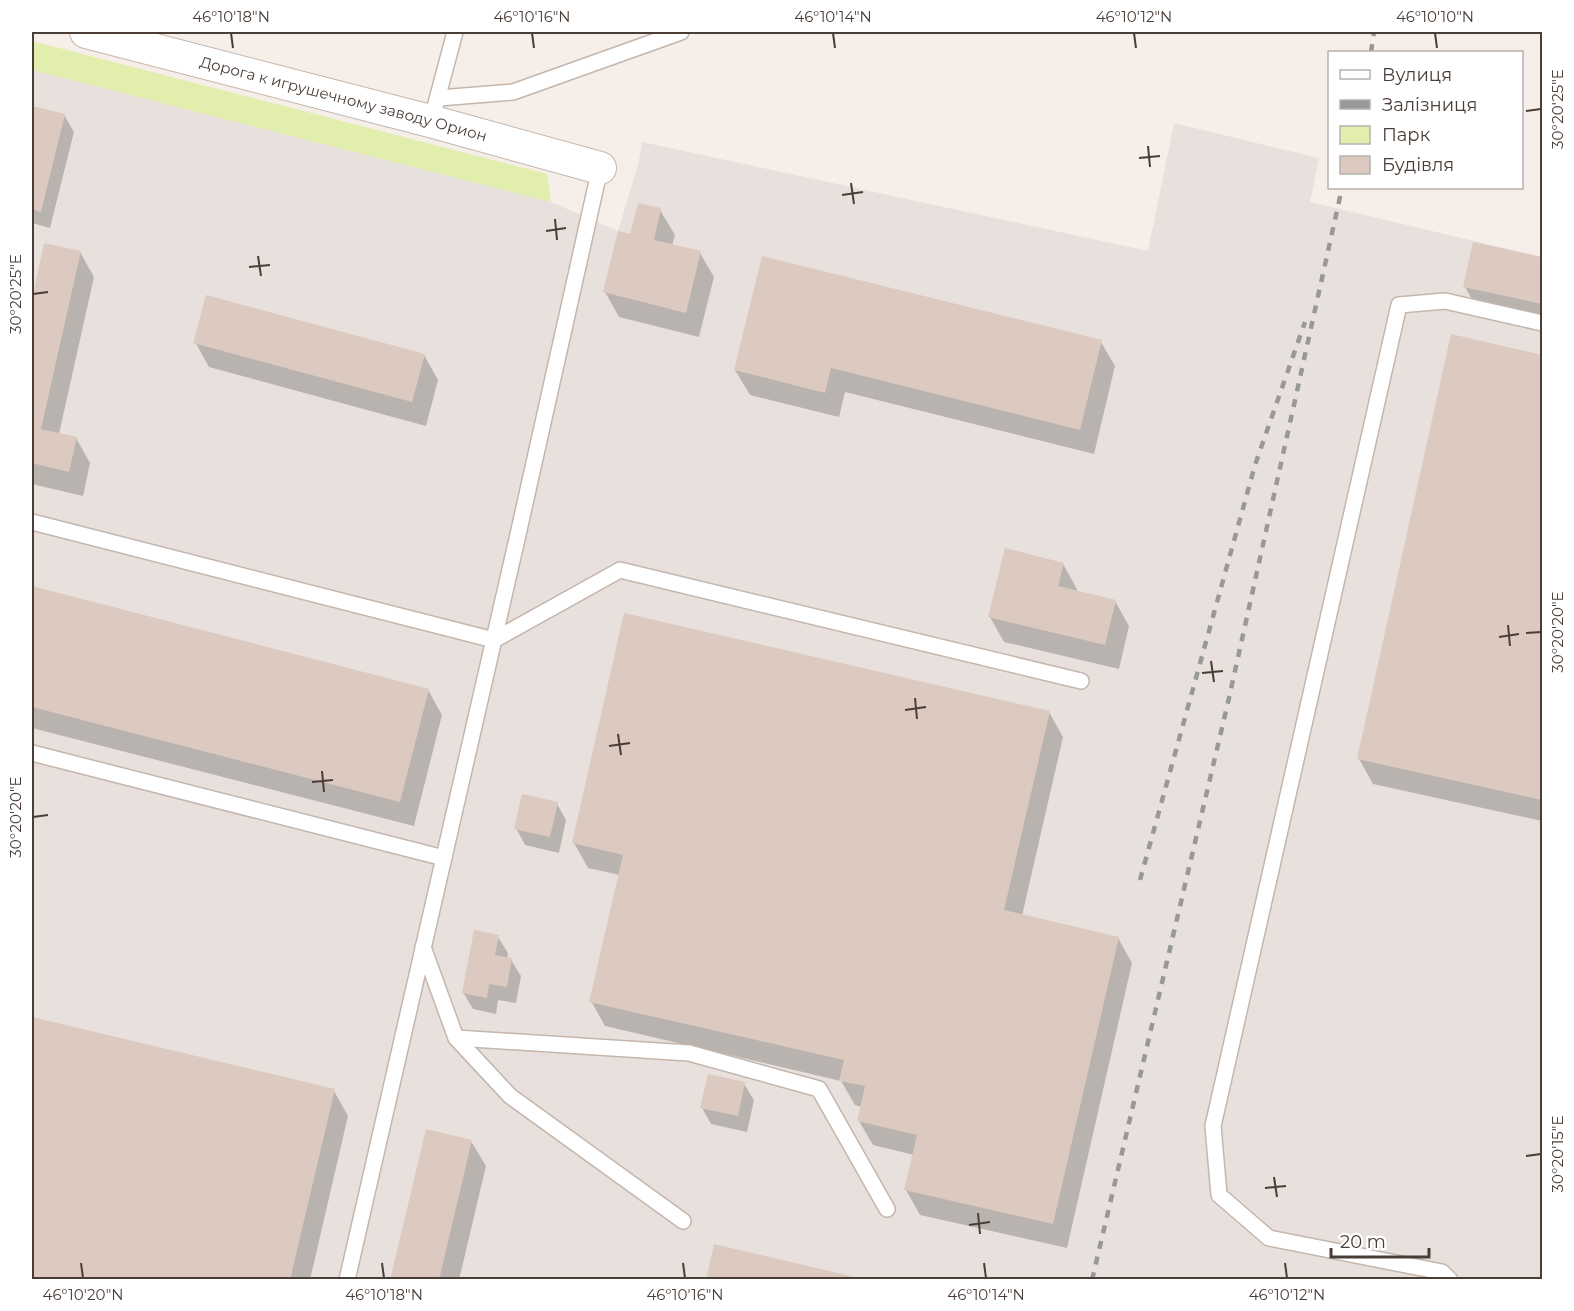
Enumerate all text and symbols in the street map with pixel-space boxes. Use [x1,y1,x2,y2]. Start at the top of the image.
text: 46°10'18"N [192,7,270,26]
text: 46°10'16"N [493,7,571,26]
text: 46°10'14"N [794,7,872,26]
text: 46°10'12"N [1096,7,1172,26]
text: 46°10'10"N [1396,7,1474,26]
legend [1328,51,1523,189]
street label: Дорога к игрушечному заводу Орион [198,52,489,145]
text: Вулиця [1382,64,1452,86]
text: 30°20'25"E [1548,69,1567,149]
text: Залізниця [1382,94,1477,116]
text: Парк [1382,124,1431,146]
text: Будівля [1382,154,1454,176]
text: 30°20'25"E [6,254,25,334]
text: 30°20'20"E [1548,591,1567,673]
text: 30°20'20"E [6,776,25,858]
text: 30°20'15"E [1548,1116,1567,1192]
scale bar [1331,1221,1428,1259]
text: 20 m [1340,1231,1386,1253]
text: 46°10'20"N [43,1285,123,1304]
text: 46°10'18"N [345,1285,423,1304]
text: 46°10'16"N [646,1285,724,1304]
text: 46°10'14"N [947,1285,1025,1304]
text: 46°10'12"N [1249,1285,1325,1304]

